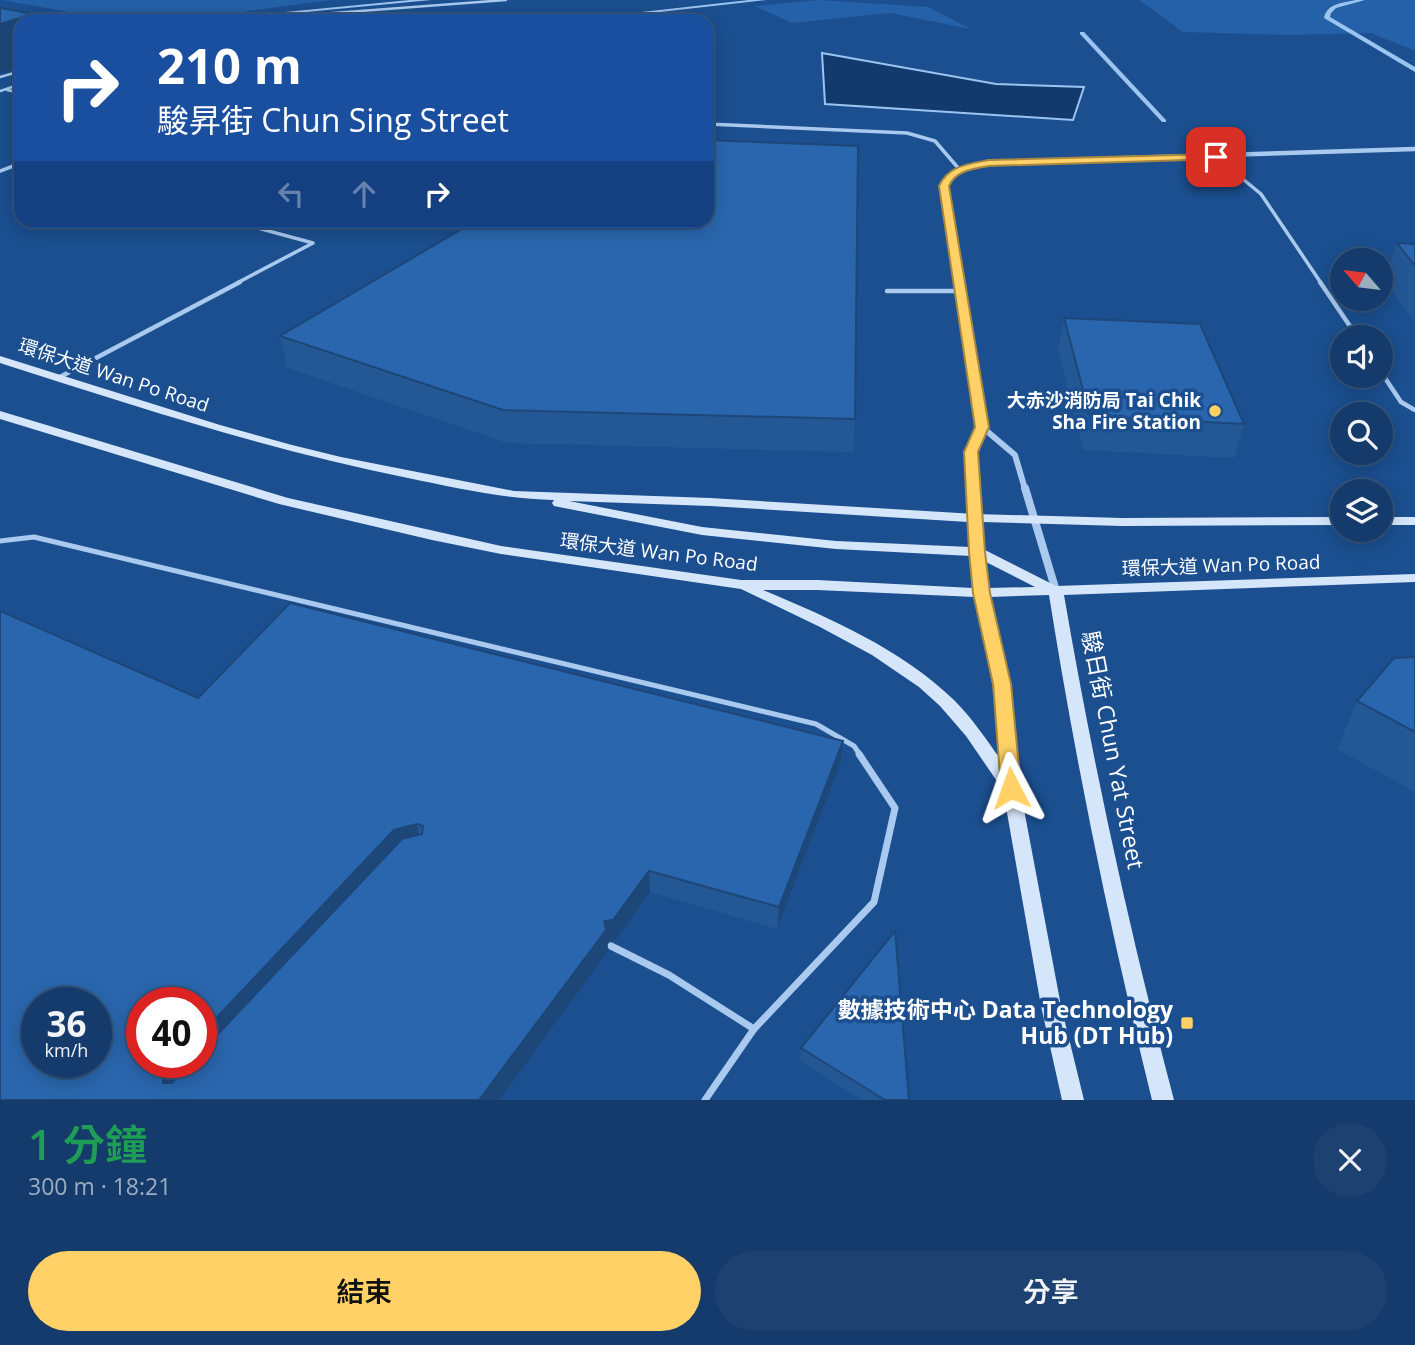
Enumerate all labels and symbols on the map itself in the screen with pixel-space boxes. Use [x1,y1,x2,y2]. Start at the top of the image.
pin [1186,127,1246,187]
north arrow [1330,248,1393,312]
street label: 環保大道 Wan Po Road [15,332,213,418]
place label: 大赤沙消防局 Tai Chik Sha Fire Station [1007,387,1201,435]
marker: 大赤沙消防局 Tai Chik Sha Fire Station [1207,403,1223,419]
street label: 環保大道 Wan Po Road [559,527,759,577]
street label: 環保大道 Wan Po Road [1121,549,1321,581]
street label: 駿日街 Chun Yat Street [1075,628,1153,872]
position arrow [974,751,1048,825]
speed limit sign: 40 [126,987,217,1078]
place label: 數據技術中心 Data Technology Hub (DT Hub) [838,993,1174,1051]
marker: 數據技術中心 Data Technology Hub (DT Hub) [1179,1015,1195,1031]

